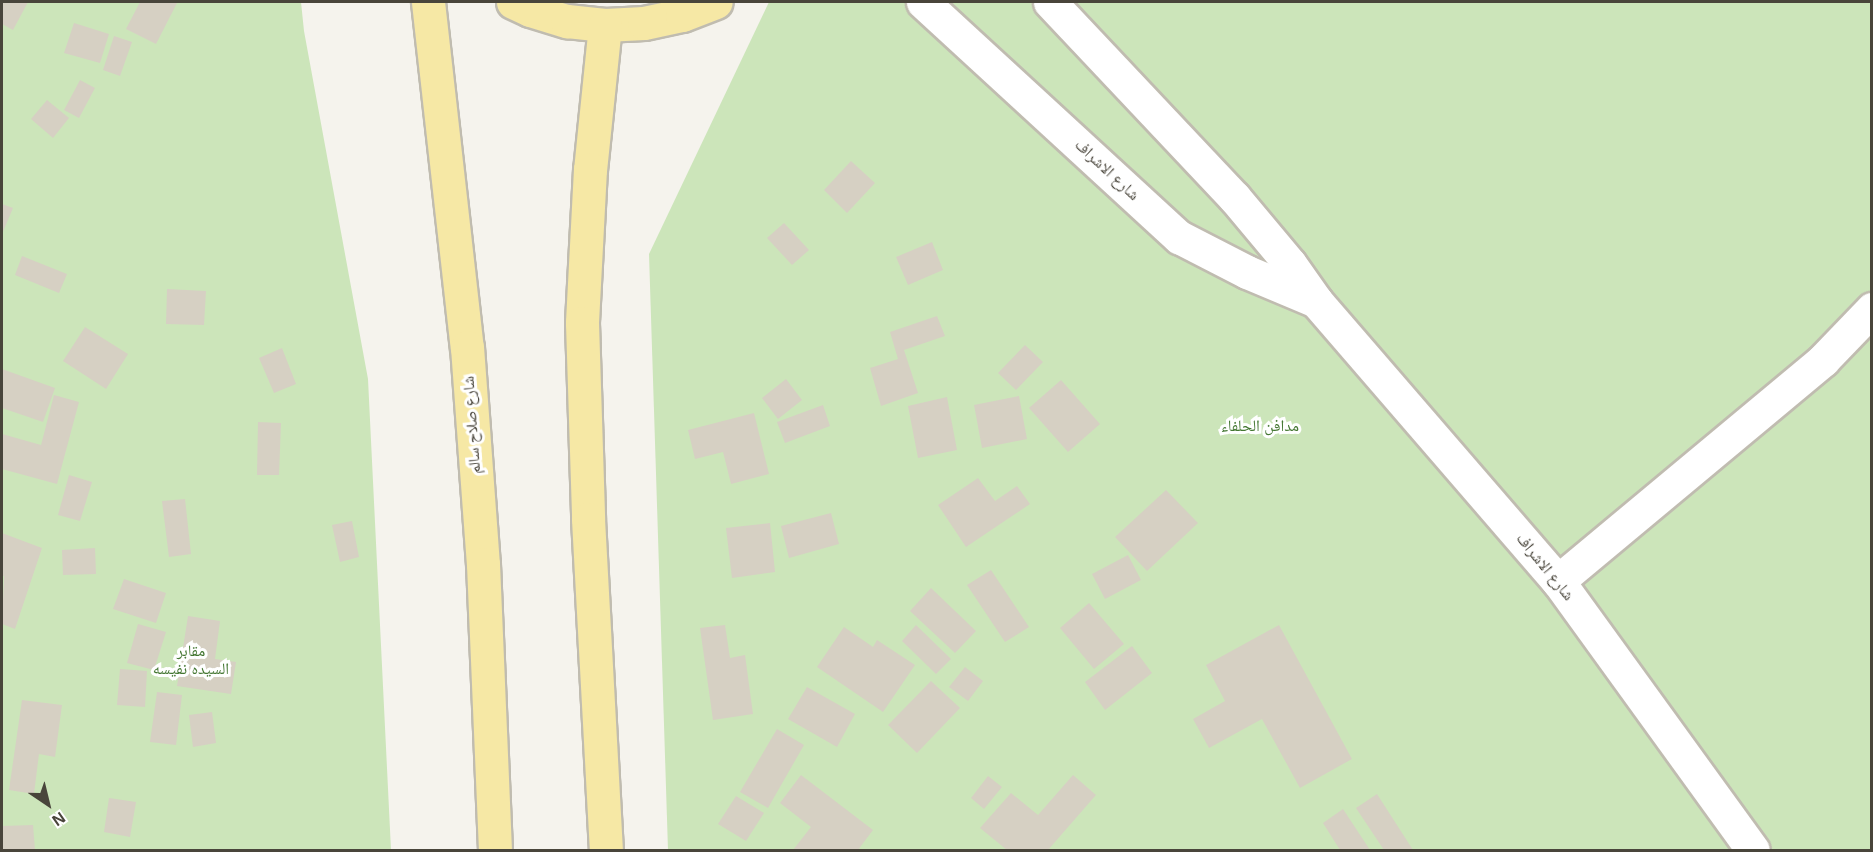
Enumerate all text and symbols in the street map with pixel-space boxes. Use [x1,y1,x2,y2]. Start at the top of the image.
street label: شارع الاشراف [1071,135,1143,205]
street label: شارع صلاح سالم [459,375,485,475]
park label: مدافن الحلفاء [1221,416,1299,436]
street label: شارع الاشراف [1512,529,1578,605]
park label: مقابر السيده نفيسه [153,641,229,679]
north arrow [18,774,78,834]
text: N [49,809,68,829]

